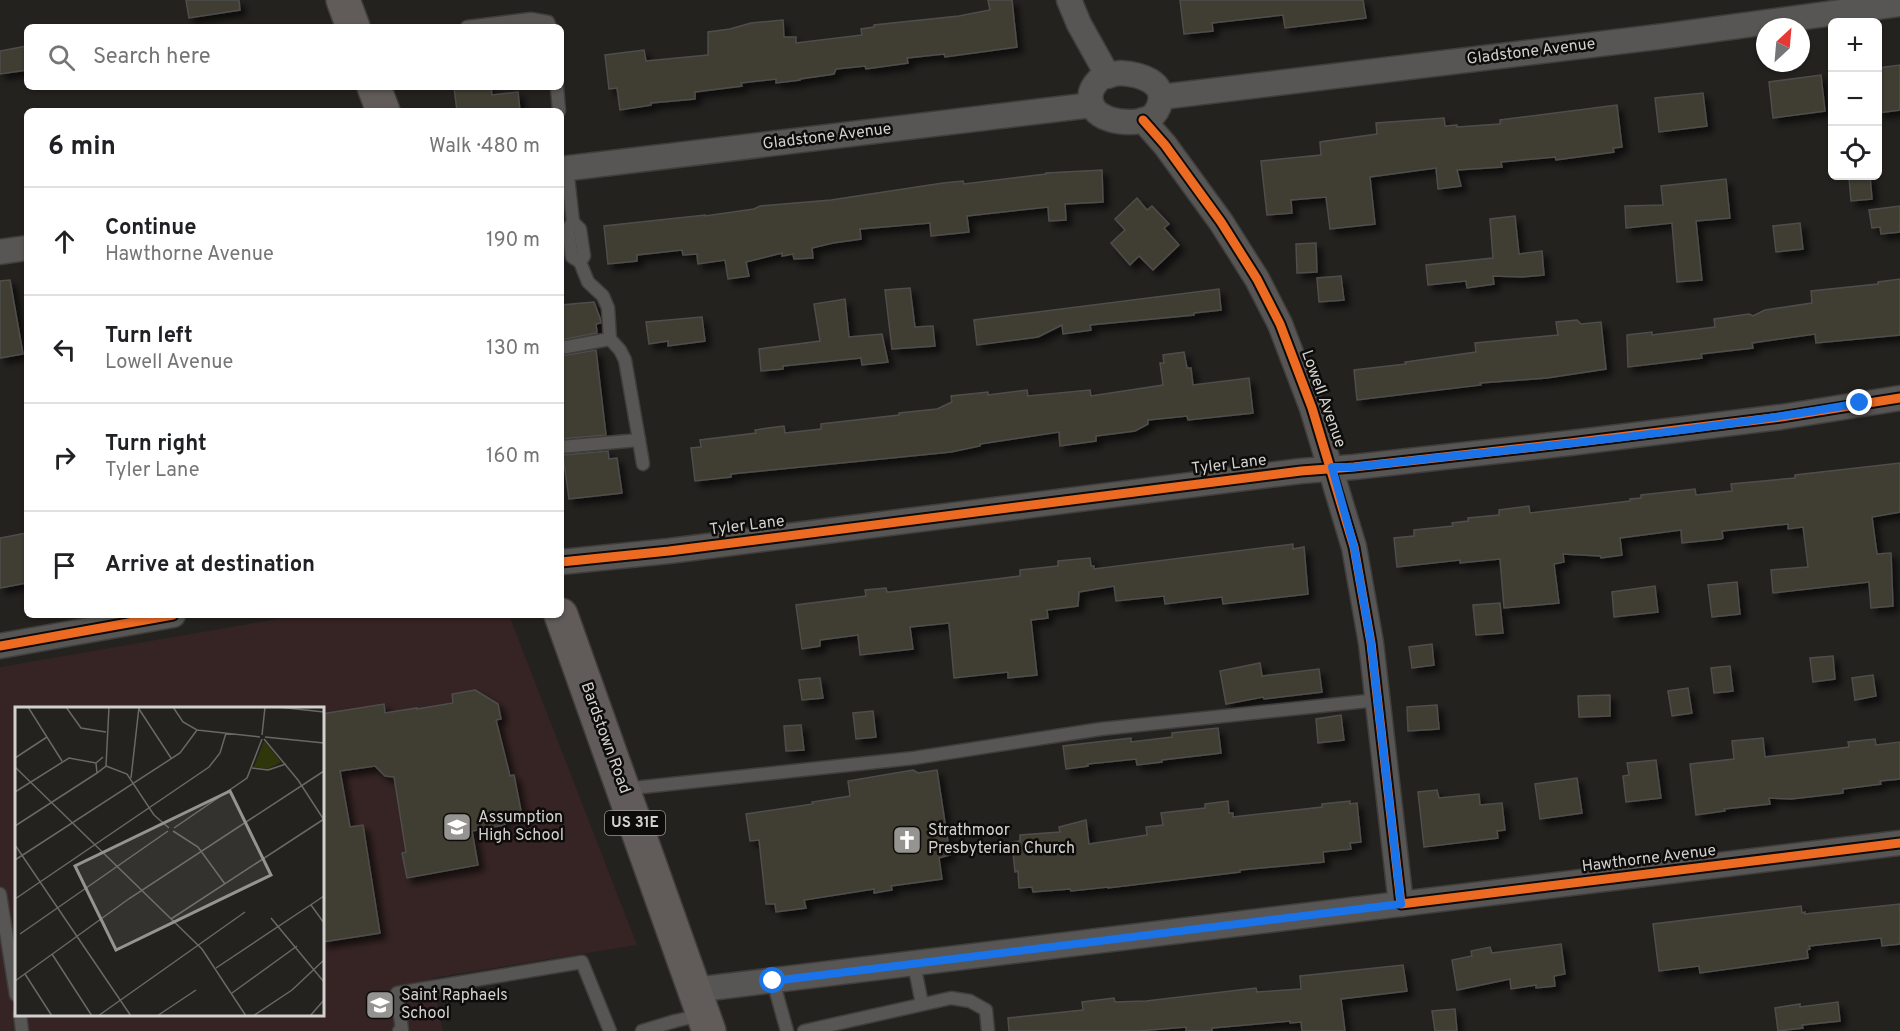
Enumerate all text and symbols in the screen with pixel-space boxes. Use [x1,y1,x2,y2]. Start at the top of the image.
north arrow [1756,18,1810,72]
map controls [1828,18,1882,180]
button: + [1828,18,1882,72]
search box [24,24,564,90]
street label: Gladstone Avenue [1466,34,1596,70]
icon: search [45,41,78,74]
text: Search here [93,44,211,71]
button: − [1828,72,1882,126]
street label: Gladstone Avenue [762,119,892,155]
button: locate [1828,126,1882,180]
text: 6 min [48,131,116,164]
text: Walk · 480 m [429,134,540,160]
text: Continue [105,215,196,242]
icon: ahead [48,225,81,258]
text: 190 m [486,228,540,254]
text: Hawthorne Avenue [105,242,274,268]
text: Turn left [105,323,193,350]
icon: left [48,333,81,366]
text: 130 m [486,336,540,362]
street label: Lowell Avenue [1296,347,1350,451]
text: Lowell Avenue [105,350,233,376]
route end [1846,389,1872,415]
text: Turn right [105,431,207,458]
icon: right [48,441,81,474]
text: 160 m [486,444,540,470]
street label: Tyler Lane [1190,450,1268,480]
text: Tyler Lane [105,458,199,484]
street label: Tyler Lane [708,511,786,541]
icon: arrive [48,549,81,582]
text: Arrive at destination [105,552,315,579]
street label: Bardstown Road [576,679,634,797]
inset map [15,707,324,1016]
place label: Assumption High School [478,808,564,846]
school or university icon: Assumption High School [441,811,473,843]
road number: US 31E [605,811,665,835]
place label: Strathmoor Presbyterian Church [928,821,1075,859]
church icon: Strathmoor Presbyterian Church [891,824,923,856]
street label: Hawthorne Avenue [1581,841,1717,877]
route start [759,967,785,993]
place label: Saint Raphaels School [401,986,508,1024]
school or university icon: Saint Raphaels School [364,989,396,1021]

